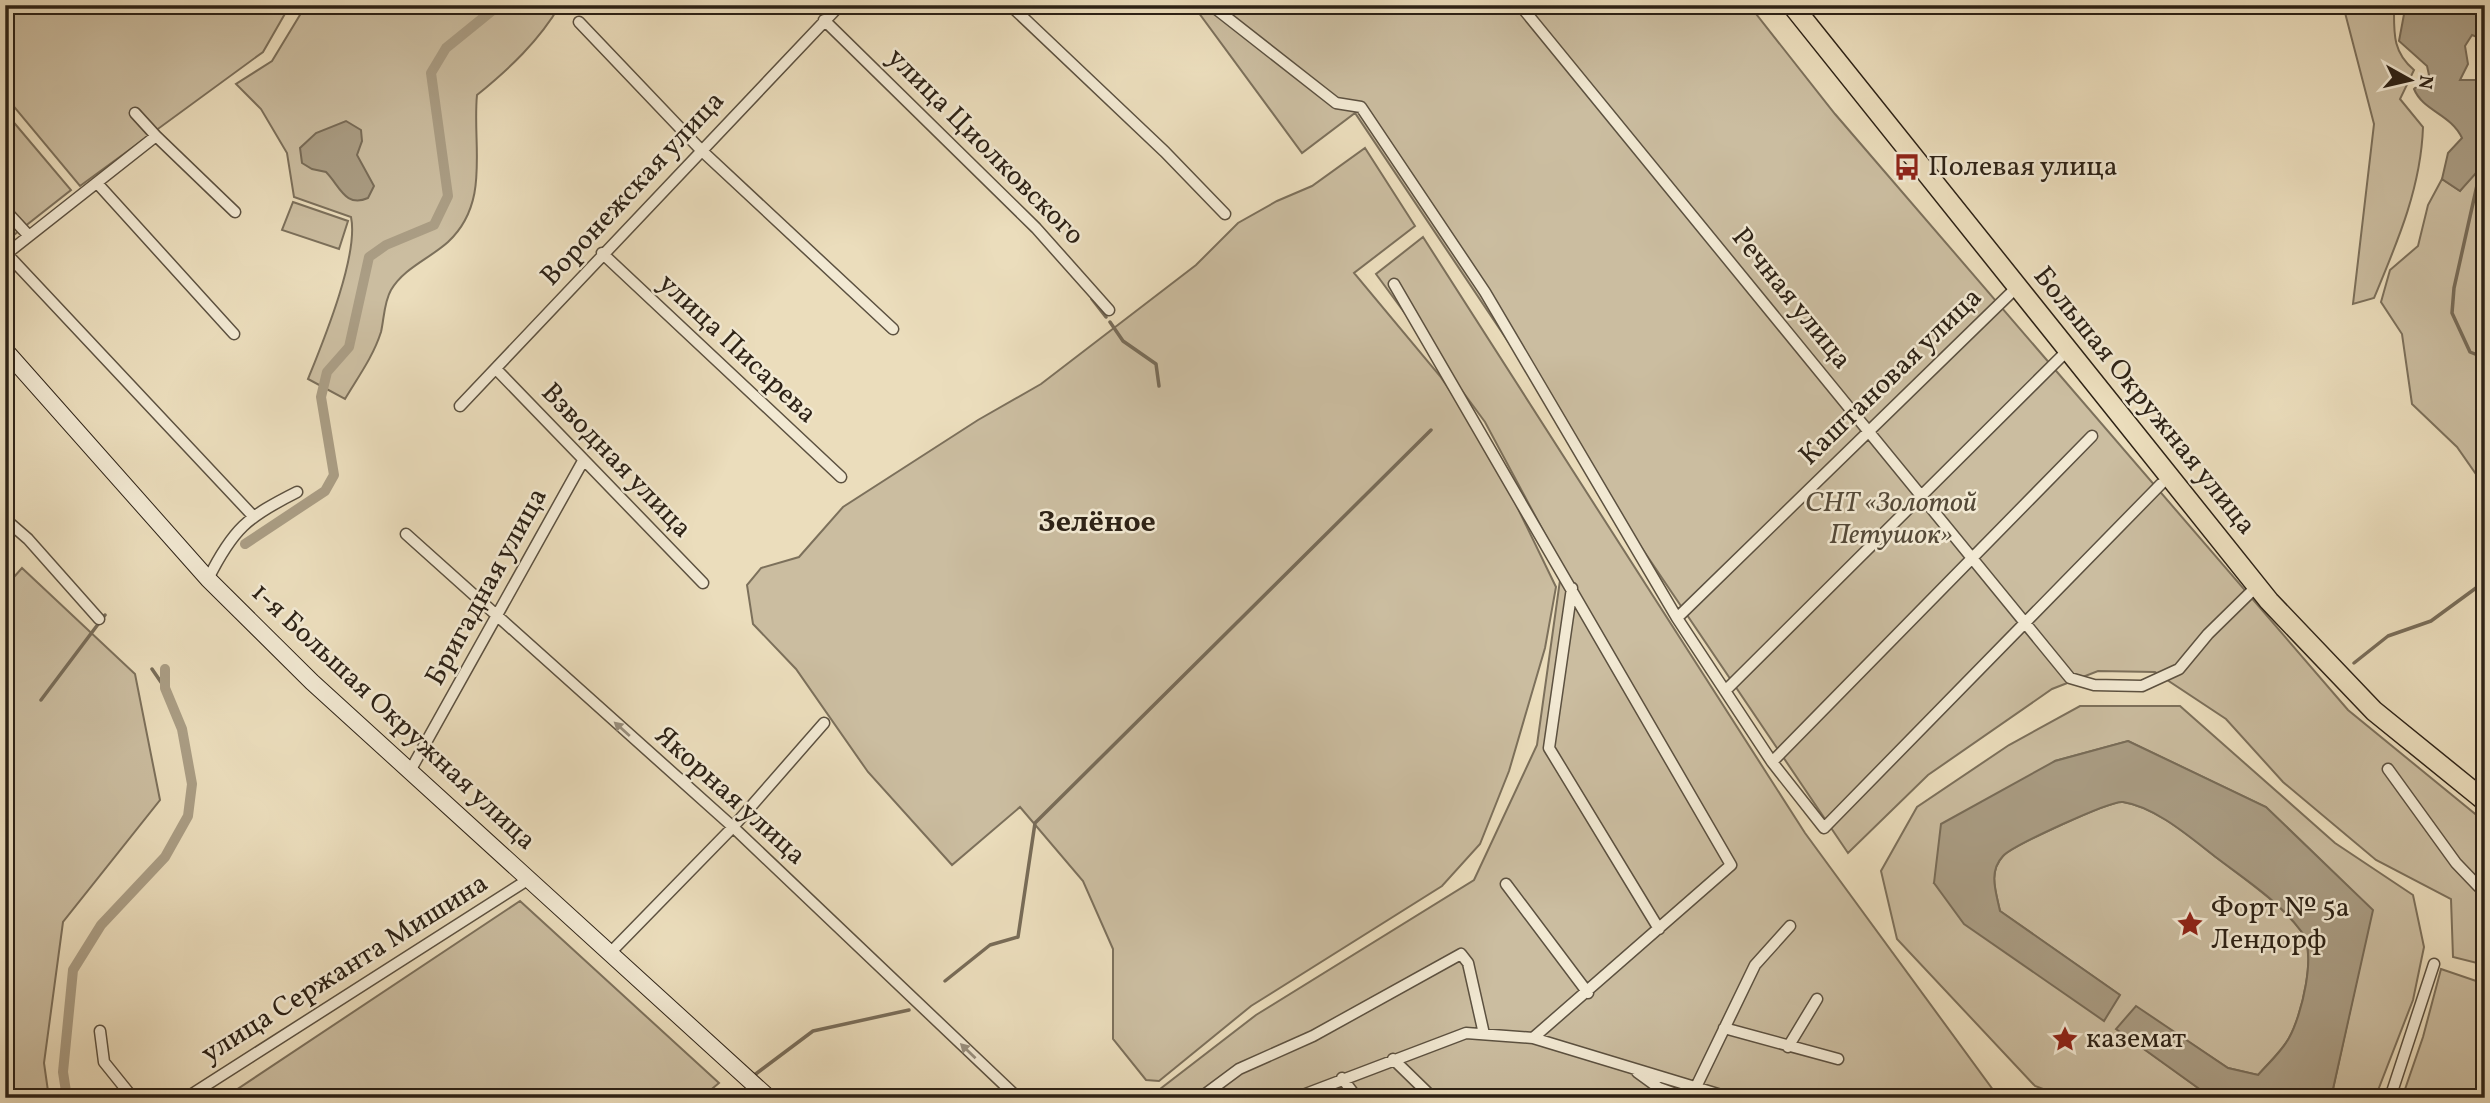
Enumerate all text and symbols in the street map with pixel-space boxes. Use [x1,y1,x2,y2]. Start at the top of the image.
street label: улица Циолковского [877,39,1093,255]
north arrow [2374,46,2444,116]
text: N [2411,73,2439,91]
street label: Воронежская улица [532,83,734,295]
place label: Полевая улица [1928,148,2118,187]
bus stop icon: Полевая улица [1892,152,1922,182]
street label: Речная улица [1722,220,1860,378]
street label: Большая Окружная улица [2023,258,2265,544]
street label: улица Писарева [649,265,825,433]
street label: Каштановая улица [1791,279,1991,475]
street label: Взводная улица [532,375,700,547]
street label: Бригадная улица [416,481,558,693]
park label: СНТ «Золотой Петушок» [1805,484,1977,555]
district label: Зелёное [1038,502,1156,544]
street label: 1-я Большая Окружная улица [242,574,544,860]
street label: Якорная улица [646,717,814,875]
one-way arrow [614,722,631,737]
street label: улица Сержанта Мишина [194,865,496,1073]
place label: Форт № 5а Лендорф [2211,889,2350,960]
place icon: Форт № 5а Лендорф [2175,909,2205,939]
place label: каземат [2086,1020,2186,1059]
place icon: каземат [2050,1024,2080,1054]
one-way arrow [960,1043,977,1059]

